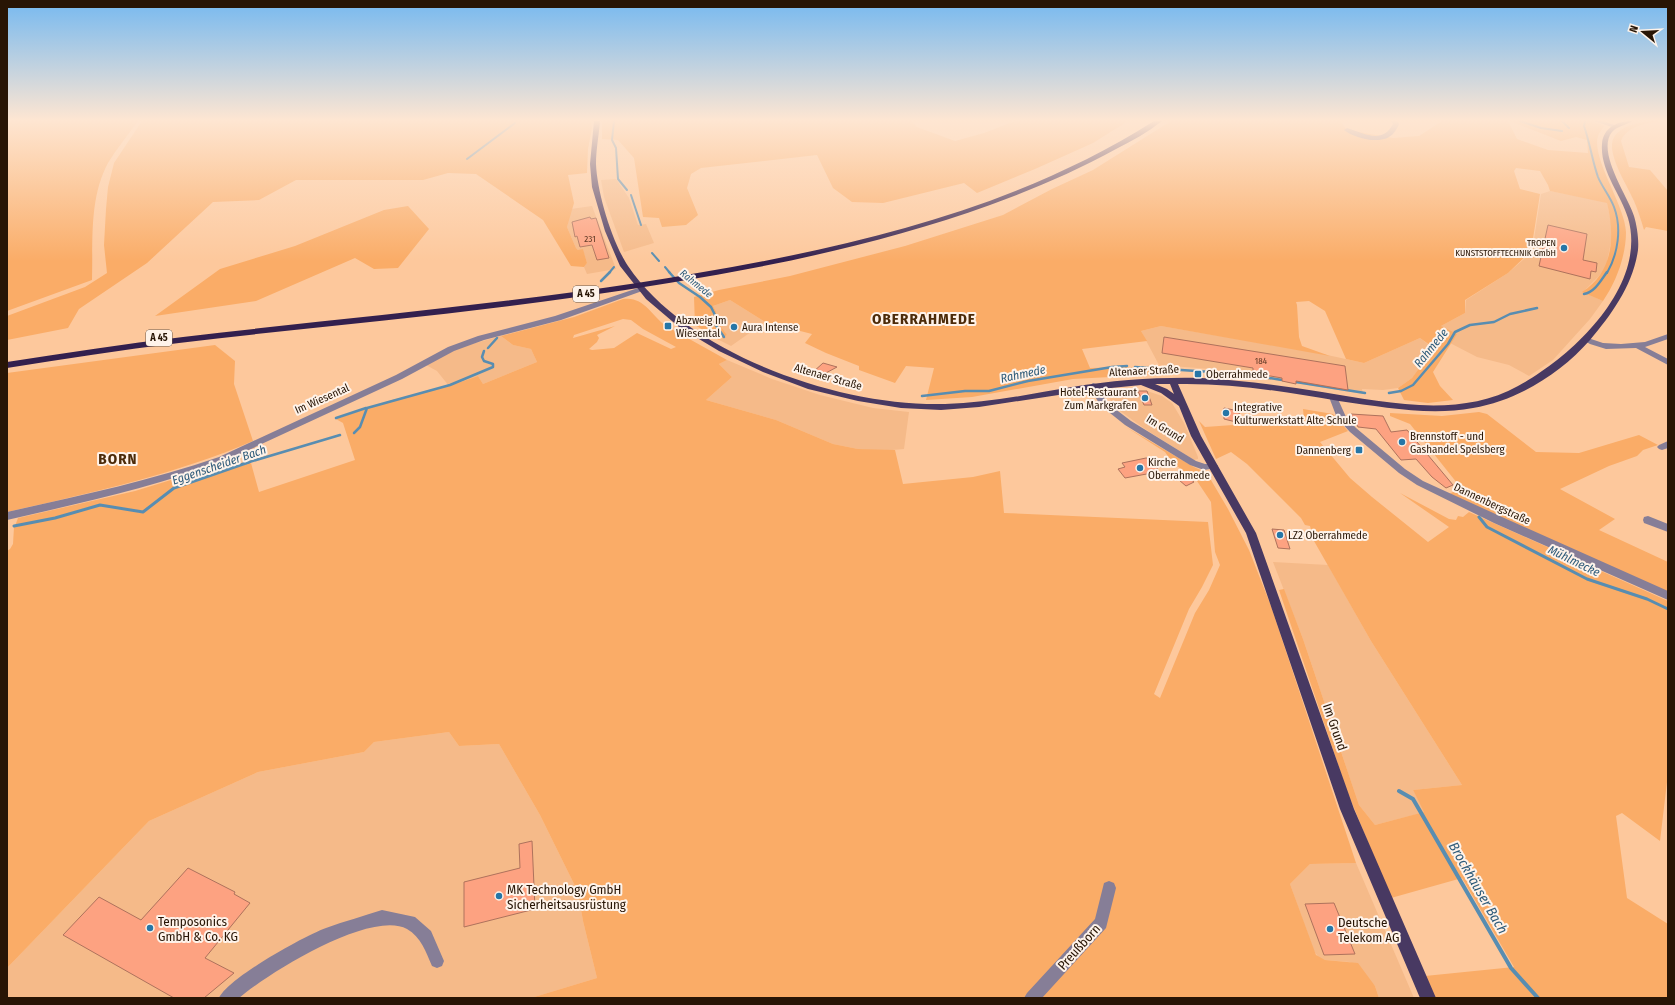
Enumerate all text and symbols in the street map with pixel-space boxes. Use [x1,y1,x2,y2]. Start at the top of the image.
north arrow [1623,12,1663,52]
text: N [1627,24,1641,34]
house number: 231 [584,234,596,244]
place label: TROPEN KUNSTSTOFFTECHNIK GmbH [1455,238,1556,258]
marker: TROPEN KUNSTSTOFFTECHNIK GmbH [1559,243,1569,253]
water label: Rahmede [677,267,715,301]
road number: A 45 [573,286,599,302]
district label: OBERRAHMEDE [872,310,976,328]
place label: Abzweig Im Wiesental [676,314,726,340]
marker: Abzweig Im Wiesental [663,321,673,331]
place label: Aura Intense [742,321,799,334]
marker: Aura Intense [729,322,739,332]
water label: Rahmede [1411,326,1451,370]
road number: A 45 [146,330,172,346]
house number: 184 [1255,356,1268,366]
street label: Altenaer Straße [793,361,863,393]
water label: Rahmede [999,362,1047,386]
street label: Altenaer Straße [1109,363,1179,379]
place label: Oberrahmede [1206,368,1268,381]
marker: Oberrahmede [1193,369,1203,379]
street label: Im Wiesental [293,381,351,417]
place label: Hotel-Restaurant Zum Markgrafen [1060,386,1137,412]
marker: Hotel-Restaurant Zum Markgrafen [1140,393,1150,403]
place label: Integrative Kulturwerkstatt Alte Schule [1234,401,1357,427]
marker: Integrative Kulturwerkstatt Alte Schule [1221,408,1231,418]
street label: Im Grund [1144,412,1186,446]
place label: Brennstoff - und Gashandel Spelsberg [1410,430,1505,456]
marker: Brennstoff - und Gashandel Spelsberg [1397,437,1407,447]
water label: Eggenscheider Bach [170,442,268,488]
place label: Dannenberg [1296,444,1352,457]
marker: Dannenberg [1354,445,1364,455]
district label: BORN [98,450,138,468]
place label: Kirche Oberrahmede [1148,456,1210,482]
marker: Kirche Oberrahmede [1135,463,1145,473]
street label: Dannenbergstraße [1452,481,1532,527]
place label: LZ2 Oberrahmede [1288,529,1367,542]
marker: LZ2 Oberrahmede [1275,530,1285,540]
water label: Mühlmecke [1546,543,1602,580]
street label: Im Grund [1320,701,1350,753]
water label: Brockhäuser Bach [1445,839,1511,937]
place label: MK Technology GmbH Sicherheitsausrüstung [507,882,627,912]
marker: MK Technology GmbH Sicherheitsausrüstung [494,891,504,901]
place label: Temposonics GmbH & Co. KG [158,914,238,944]
place label: Deutsche Telekom AG [1338,915,1400,945]
street label: Preußborn [1055,921,1103,973]
marker: Temposonics GmbH & Co. KG [145,923,155,933]
marker: Deutsche Telekom AG [1325,924,1335,934]

